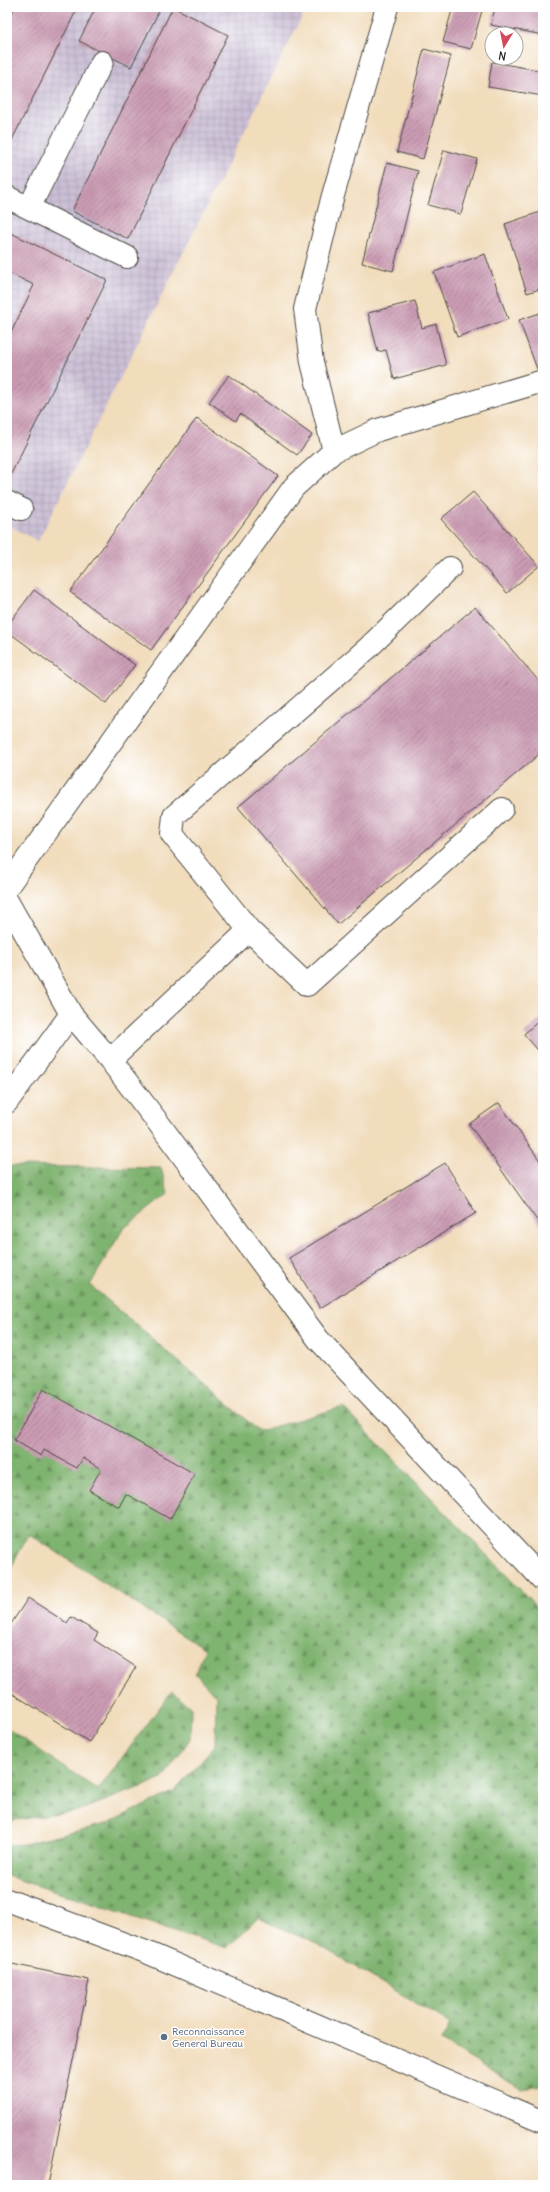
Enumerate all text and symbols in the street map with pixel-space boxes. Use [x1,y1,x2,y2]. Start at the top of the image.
north arrow [484,26,524,66]
text: N [497,48,507,63]
place label: Reconnaissance General Bureau [172,2025,245,2050]
marker: Reconnaissance General Bureau [159,2032,169,2042]

